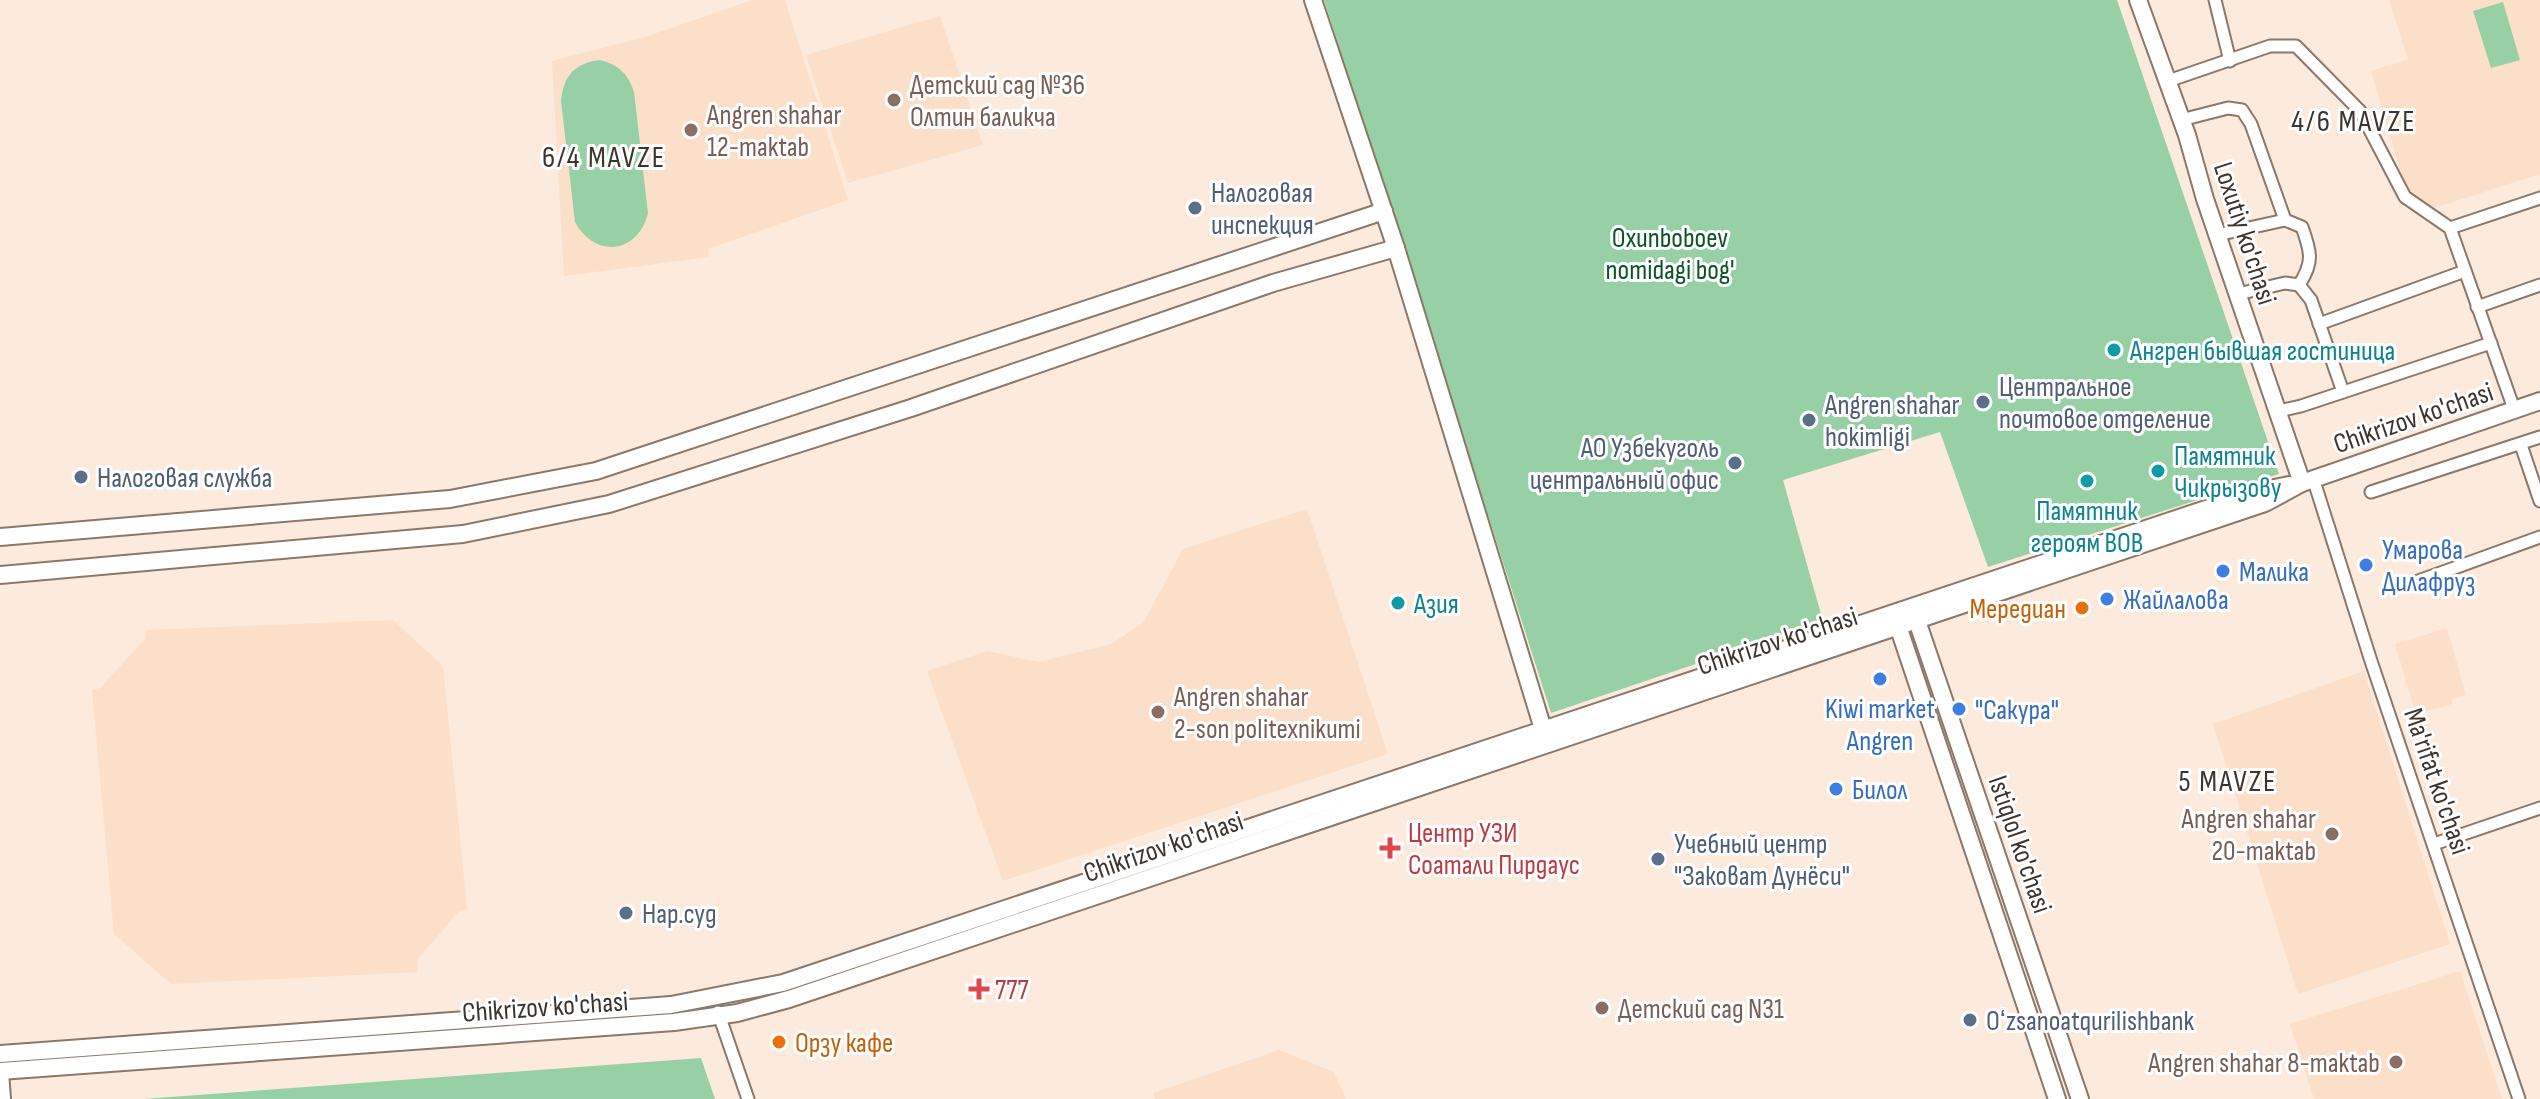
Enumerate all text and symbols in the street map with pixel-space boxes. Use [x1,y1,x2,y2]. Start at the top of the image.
place label: Детский сад №36 Олтин баликча [910,69,1085,134]
marker: Детский сад №36 Олтин баликча [885,91,903,109]
place label: Angren shahar 12-maktab [706,99,842,164]
district label: 4/6 MAVZE [2291,104,2417,140]
marker: Angren shahar 12-maktab [682,121,700,139]
district label: 6/4 MAVZE [542,140,666,176]
street label: Loxutiy ko'chasi [2206,158,2283,309]
place label: Налоговая инспекция [1211,177,1314,242]
marker: Налоговая инспекция [1186,199,1204,217]
park label: Oxunboboev nomidagi bog' [1606,222,1734,287]
place label: Ангрен бывшая гостиница [2129,335,2395,368]
marker: Ангрен бывшая гостиница [2105,341,2123,359]
place label: Центральное почтовое отделение [1999,371,2211,436]
street label: Chikrizov ko'chasi [2329,376,2498,461]
place label: Angren shahar hokimligi [1824,389,1960,454]
marker: Центральное почтовое отделение [1974,393,1992,411]
marker: Angren shahar hokimligi [1800,411,1818,429]
place label: АО Узбекуголь центральный офис [1530,432,1719,497]
place label: Памятник Чикрызову [2174,440,2282,505]
marker: АО Узбекуголь центральный офис [1726,454,1744,472]
place label: Налоговая служба [97,462,272,495]
marker: Памятник Чикрызову [2149,462,2167,480]
marker: Налоговая служба [72,468,90,486]
marker: Памятник героям ВОВ [2078,472,2096,490]
place label: Памятник героям ВОВ [2031,495,2143,560]
place label: Умарова Дилафруз [2382,534,2475,599]
place label: Малика [2239,556,2309,589]
marker: Умарова Дилафруз [2357,556,2375,574]
marker: Малика [2214,562,2232,580]
place label: Жайлалова [2123,584,2229,617]
place label: Азия [1413,588,1459,621]
marker: Жайлалова [2098,590,2116,608]
place label: Мередиан [1969,593,2066,626]
marker: Азия [1389,594,1407,612]
marker: Мередиан [2073,599,2091,617]
street label: Chikrizov ko'chasi [1693,600,1862,683]
marker: Kiwi market Angren [1871,670,1889,688]
place label: Angren shahar 2-son politexnikumi [1173,681,1361,746]
place label: Kiwi market Angren [1825,693,1935,758]
place label: "Сакура" [1975,694,2059,727]
marker: "Сакура" [1950,700,1968,718]
marker: Angren shahar 2-son politexnikumi [1149,703,1167,721]
street label: Ma'rifat ko'chasi [2396,704,2477,859]
district label: 5 MAVZE [2179,764,2277,800]
street label: Istiqlol ko'chasi [1981,771,2058,918]
place label: Билол [1852,774,1908,807]
marker: Билол [1827,780,1845,798]
place label: Angren shahar 20-maktab [2180,803,2316,868]
street label: Chikrizov ko'chasi [1079,805,1248,890]
place label: Центр УЗИ Соатали Пирдаус [1408,817,1580,882]
marker: Angren shahar 20-maktab [2323,825,2341,843]
place label: Учебный центр "Заковат Дунёси" [1674,828,1850,893]
marker: Центр УЗИ Соатали Пирдаус [1379,837,1401,859]
marker: Учебный центр "Заковат Дунёси" [1649,850,1667,868]
place label: Нар.суд [642,898,717,931]
marker: Нар.суд [617,904,635,922]
place label: 777 [995,974,1029,1007]
marker: 777 [970,980,988,998]
street label: Chikrizov ko'chasi [461,985,629,1030]
place label: Детский сад N31 [1618,993,1784,1026]
marker: Детский сад N31 [1593,999,1611,1017]
place label: Oʻzsanoatqurilishbank [1986,1005,2194,1038]
marker: Oʻzsanoatqurilishbank [1961,1011,1979,1029]
place label: Орзу кафе [795,1027,893,1060]
marker: Орзу кафе [770,1033,788,1051]
place label: Angren shahar 8-maktab [2147,1047,2380,1080]
marker: Angren shahar 8-maktab [2387,1053,2405,1071]

